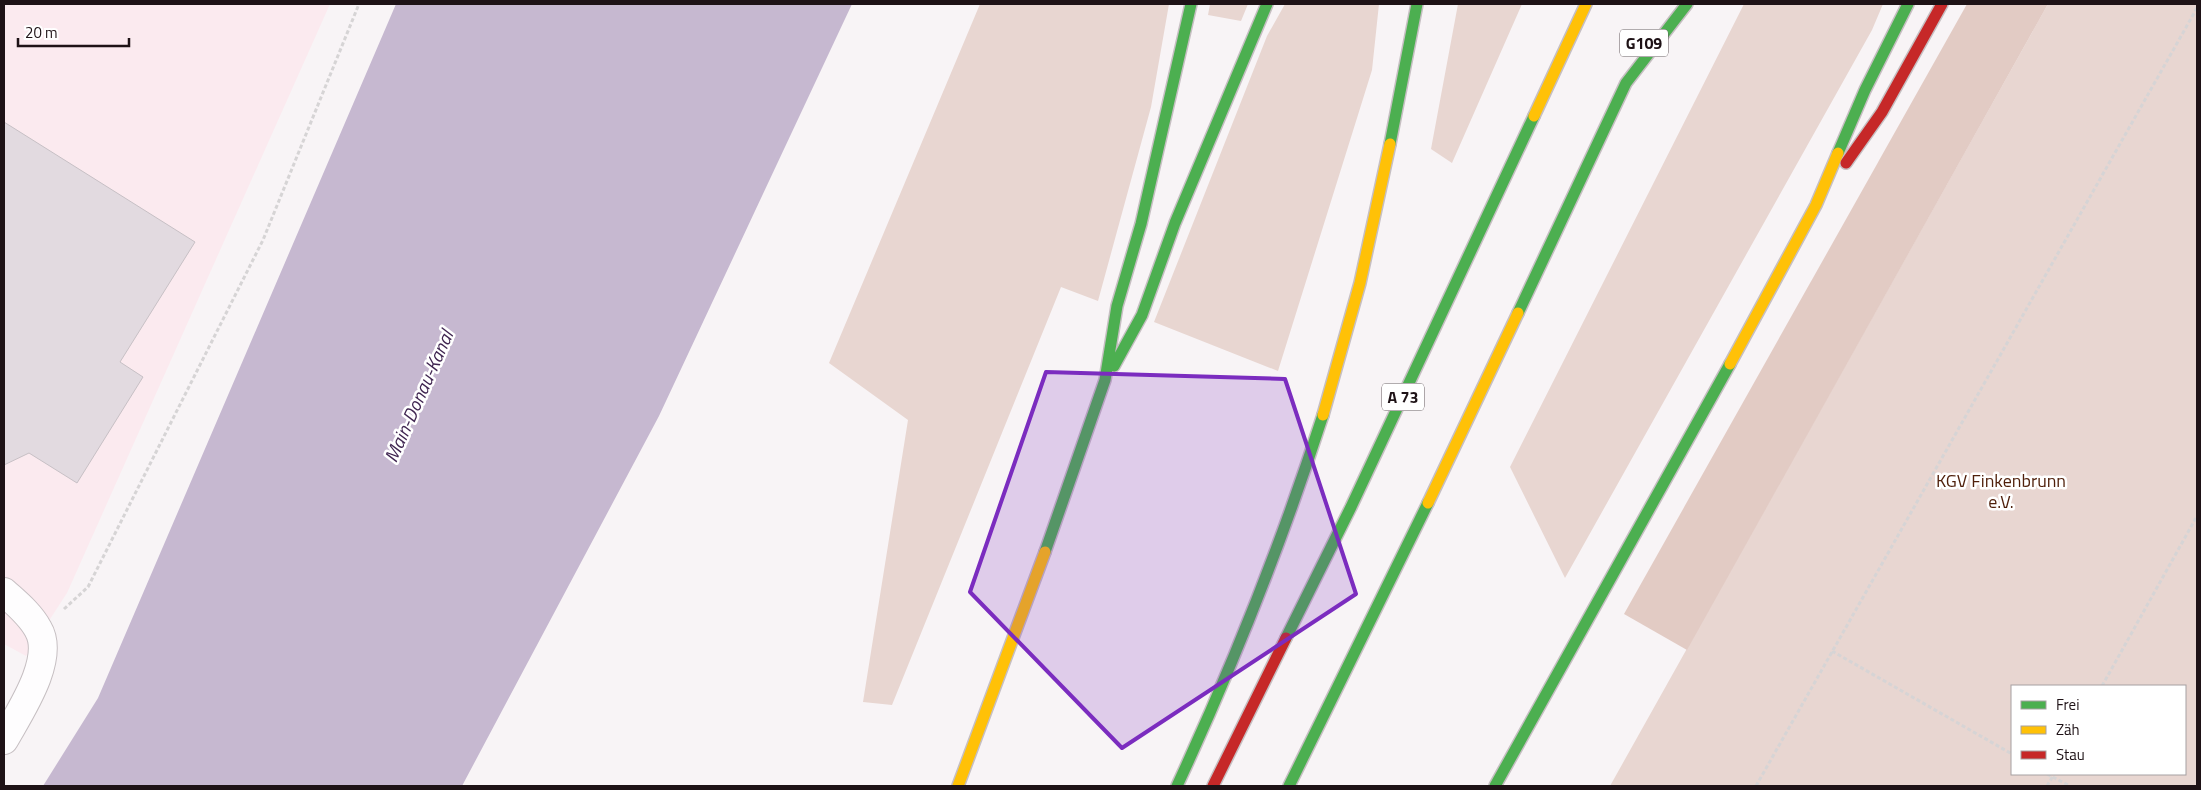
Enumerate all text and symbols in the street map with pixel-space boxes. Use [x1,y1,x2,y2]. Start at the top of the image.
scale bar [18,15,129,47]
text: 20 m [25,21,58,44]
road number: G109 [1620,29,1668,56]
water label: Main-Donau-Kanal [376,324,461,467]
road number: A 73 [1382,384,1424,411]
park label: KGV Finkenbrunn e.V. [1936,467,2066,515]
legend [2011,685,2186,775]
text: Frei [2056,693,2079,716]
text: Zäh [2056,718,2080,741]
text: Stau [2056,743,2085,766]

